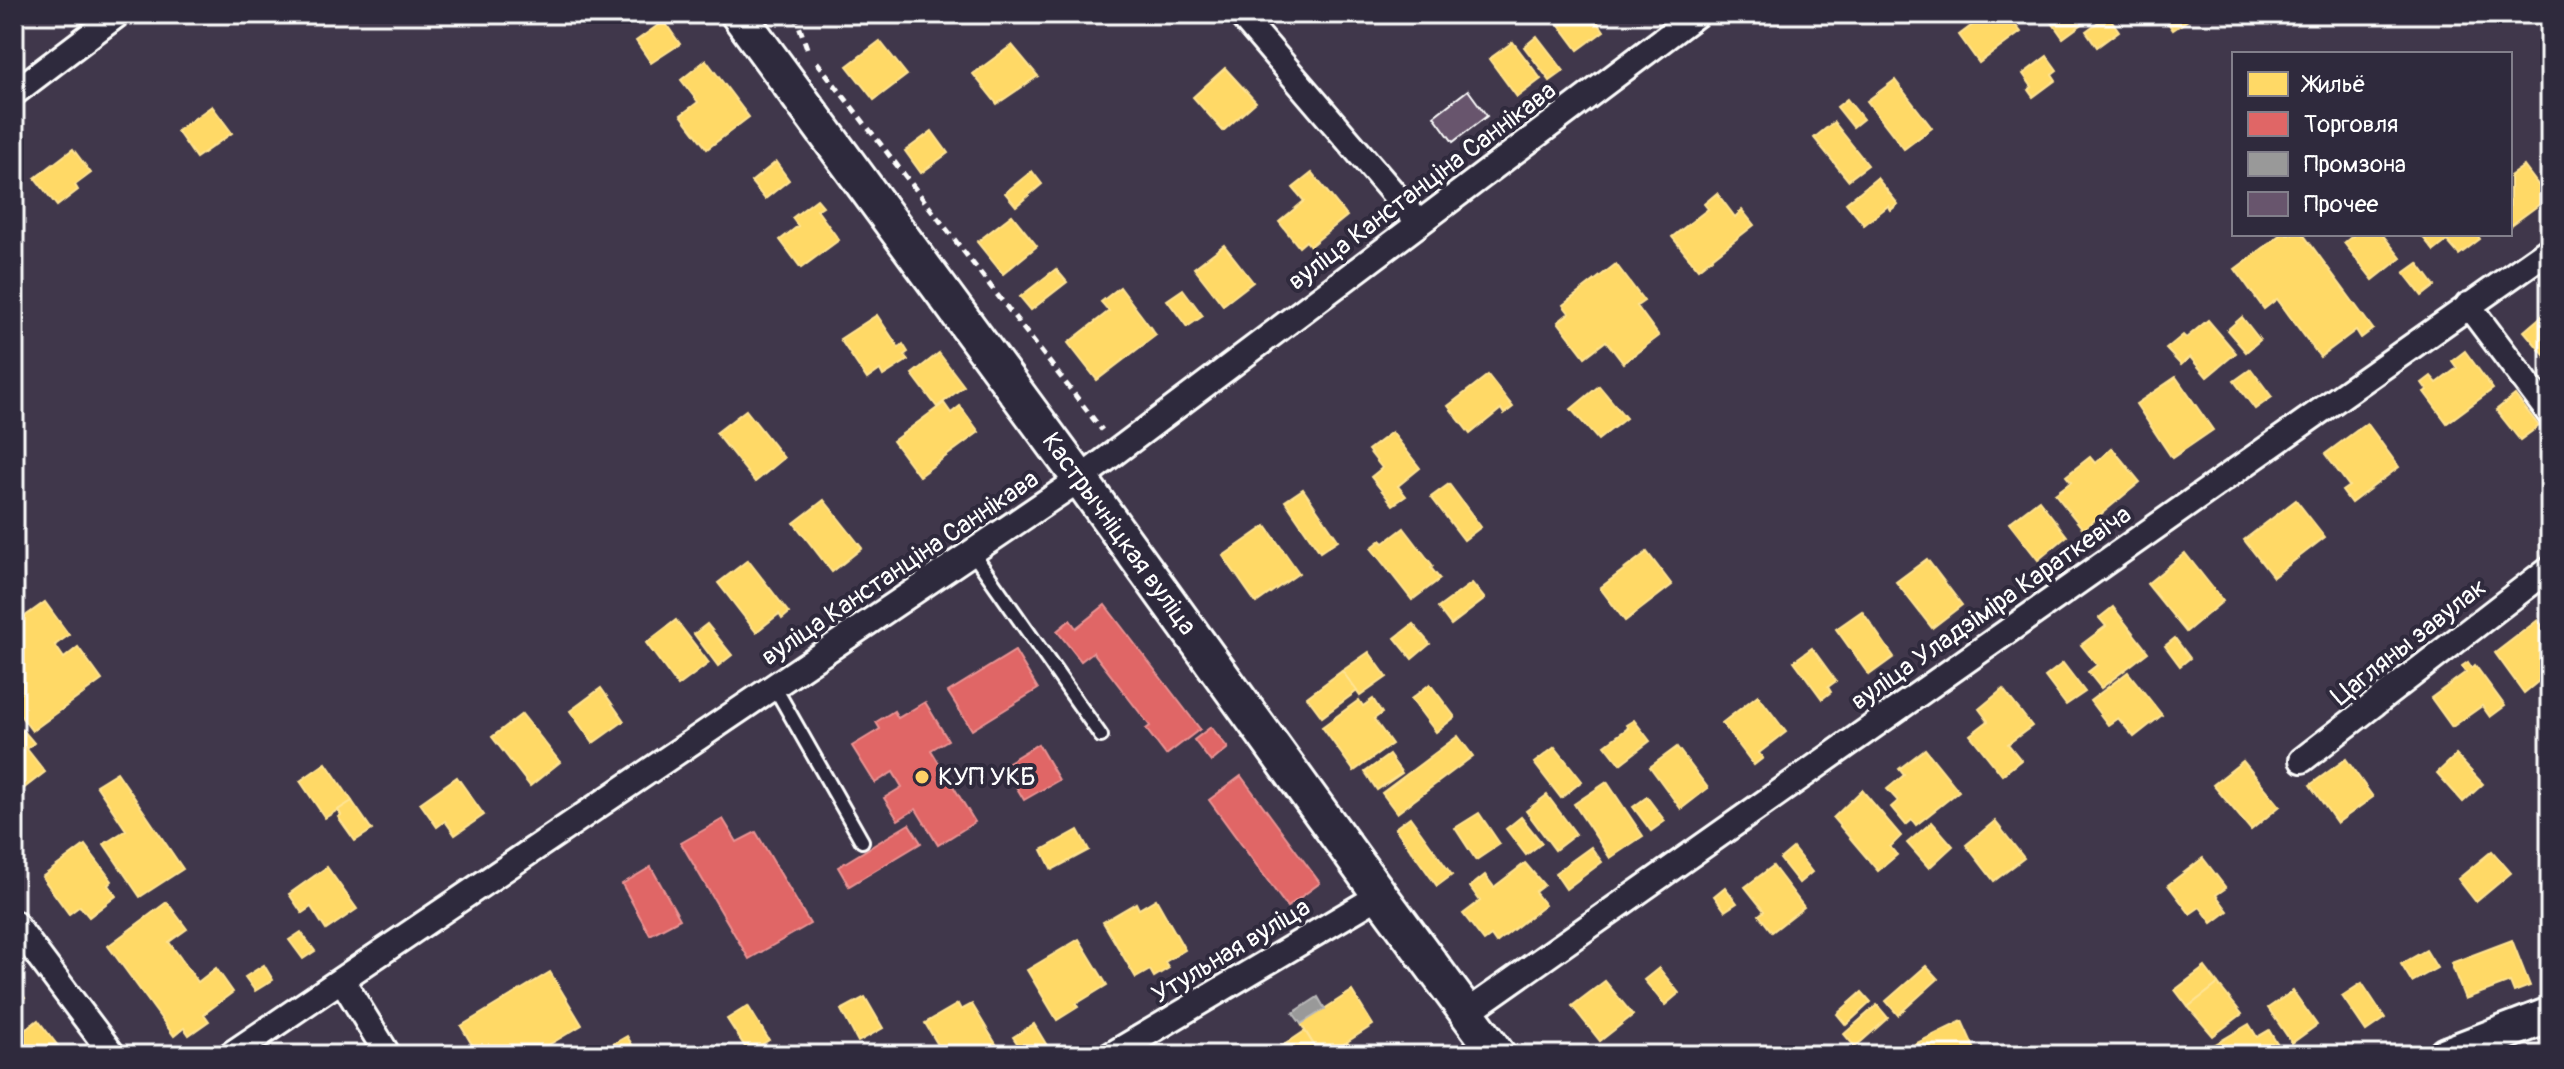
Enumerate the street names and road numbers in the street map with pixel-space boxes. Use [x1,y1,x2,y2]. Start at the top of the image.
street label: вуліца Канстанціна Саннікава [1281,75,1563,297]
street label: Кастрычніцкая вуліца [1035,426,1203,642]
street label: вуліца Канстанціна Саннікава [755,463,1045,673]
street label: вуліца Уладзіміра Караткевіча [1844,499,2138,717]
street label: Цагляны завулак [2325,571,2493,713]
street label: Утульная вуліца [1146,891,1316,1011]

